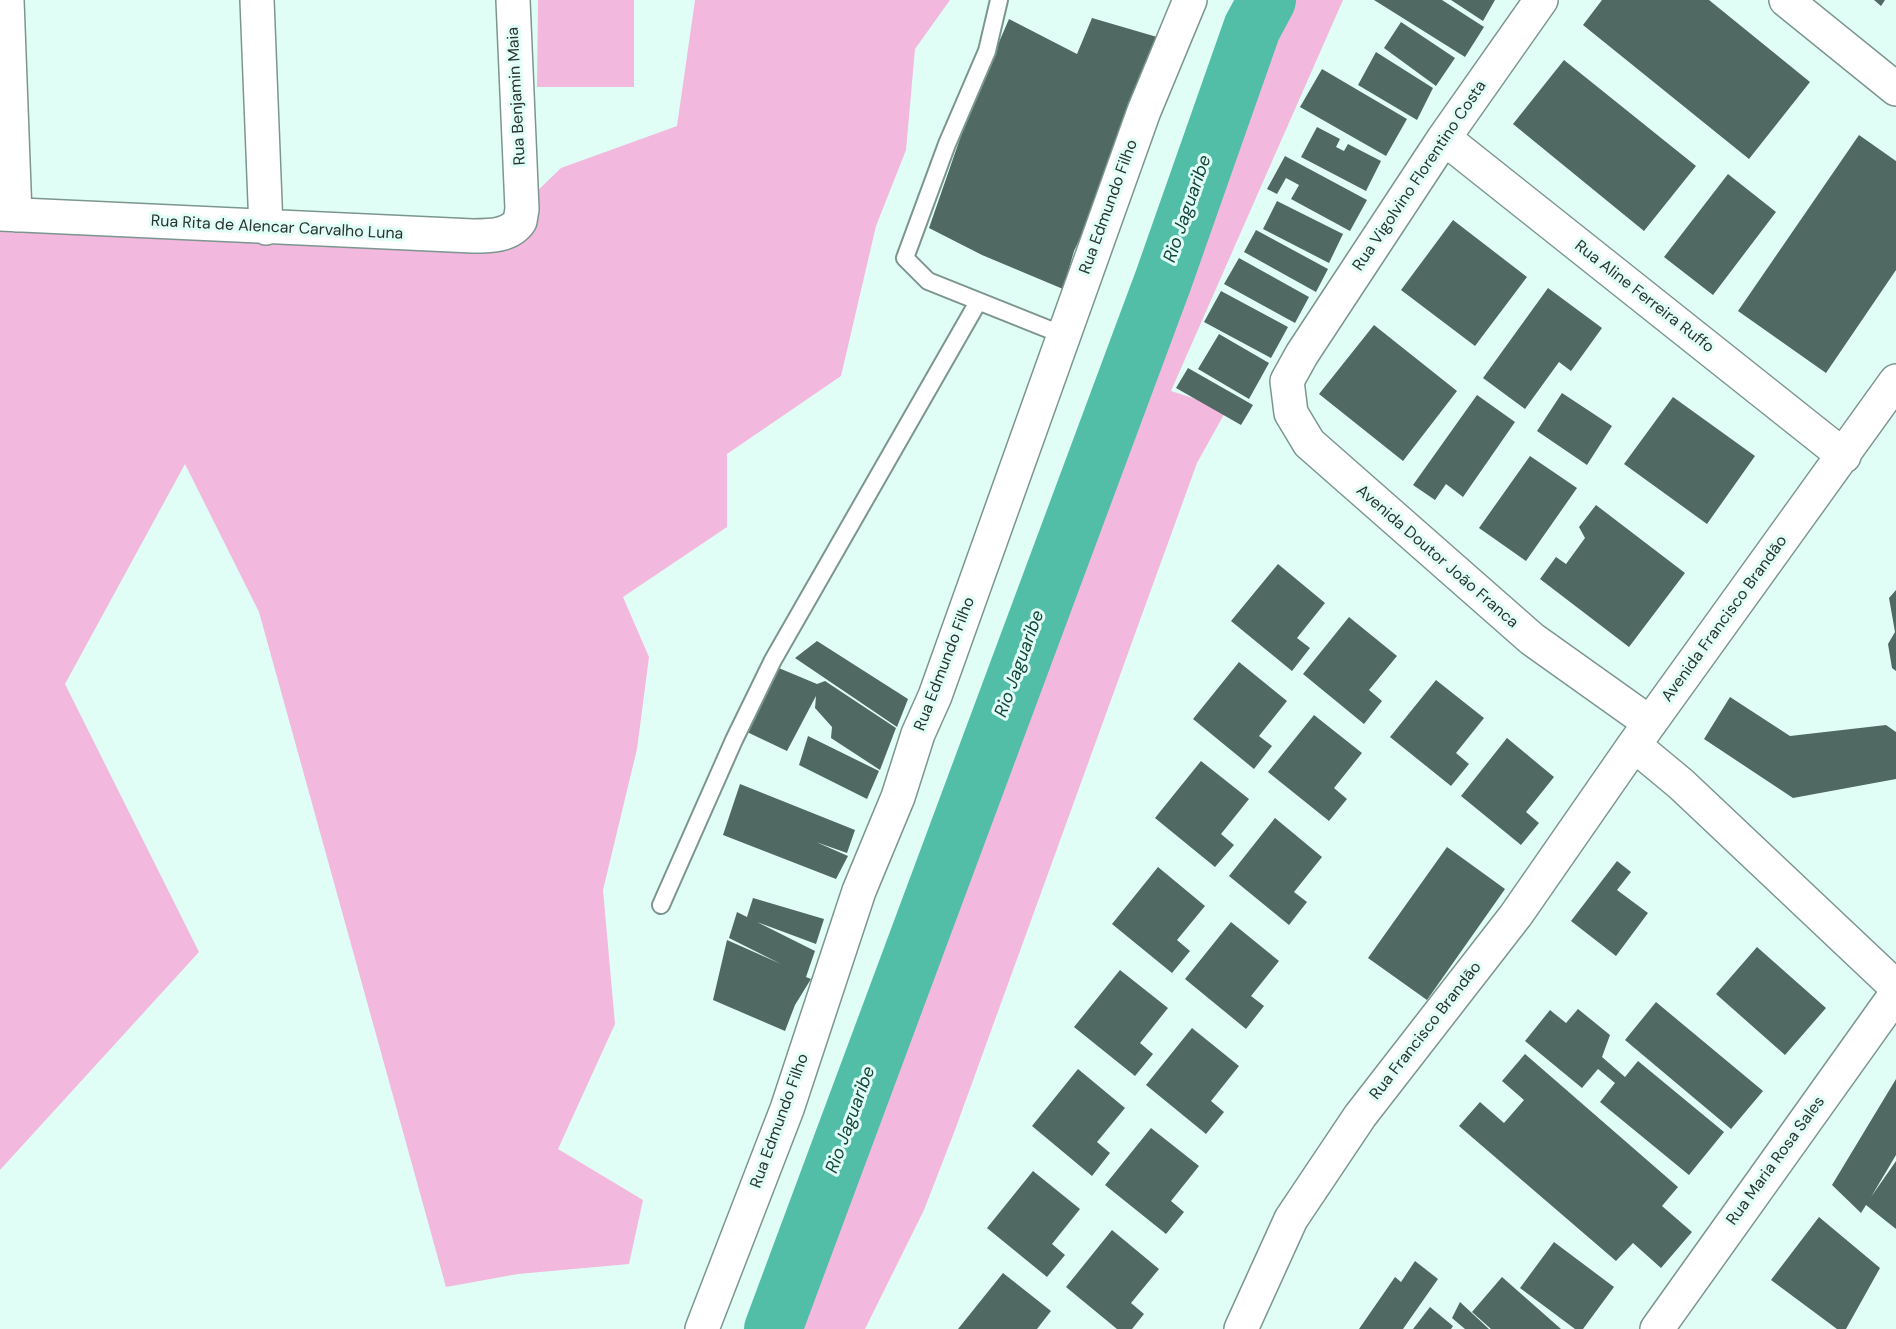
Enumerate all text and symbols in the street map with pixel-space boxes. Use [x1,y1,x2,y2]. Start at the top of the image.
street label: Rua Benjamin Maia [504,26,530,166]
street label: Rua Vigolvino Florentino Costa [1349,77,1491,275]
street label: Rua Edmundo Filho [1076,137,1142,277]
water label: Rio Jaguaribe [1160,152,1216,266]
street label: Rua Rita de Alencar Carvalho Luna [150,212,404,244]
street label: Rua Aline Ferreira Ruffo [1570,237,1718,357]
street label: Avenida Doutor João Franca [1352,481,1522,633]
street label: Avenida Francisco Brandão [1658,532,1792,706]
street label: Rua Edmundo Filho [911,594,979,734]
water label: Rio Jaguaribe [991,608,1049,720]
street label: Rua Francisco Brandão [1366,958,1486,1104]
street label: Rua Edmundo Filho [747,1051,813,1191]
water label: Rio Jaguaribe [822,1064,880,1176]
street label: Rua Maria Rosa Sales [1723,1093,1829,1229]

